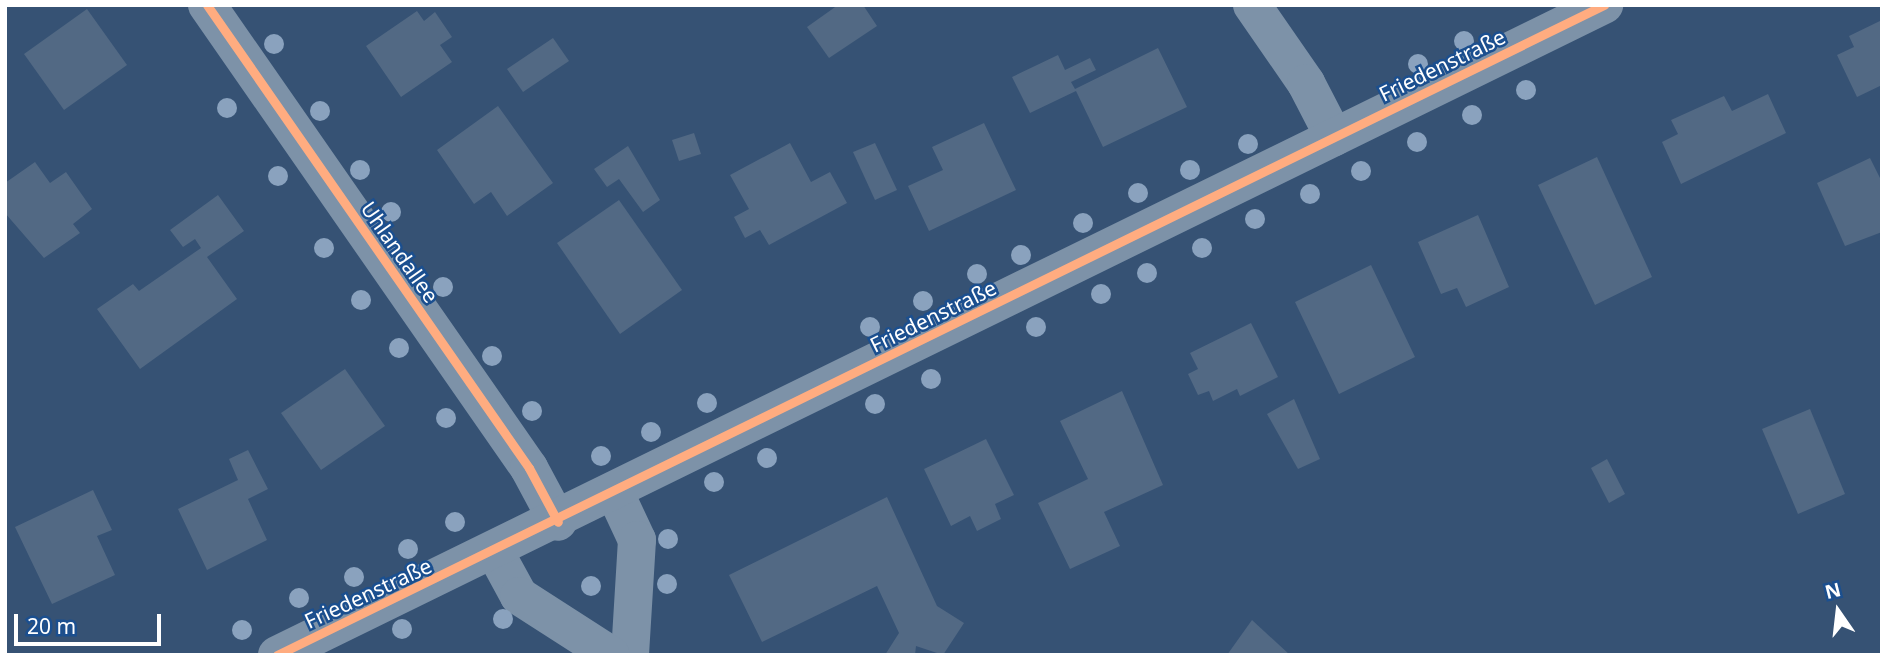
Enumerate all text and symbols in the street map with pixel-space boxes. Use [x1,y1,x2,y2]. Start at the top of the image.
street label: Friedenstraße [1375,24,1509,106]
street label: Uhlandallee [356,197,444,307]
street label: Friedenstraße [866,275,1000,357]
street label: Friedenstraße [300,553,436,633]
north arrow [1803,576,1873,646]
text: N [1822,576,1844,605]
scale bar [18,600,164,644]
text: 20 m [27,612,76,640]

